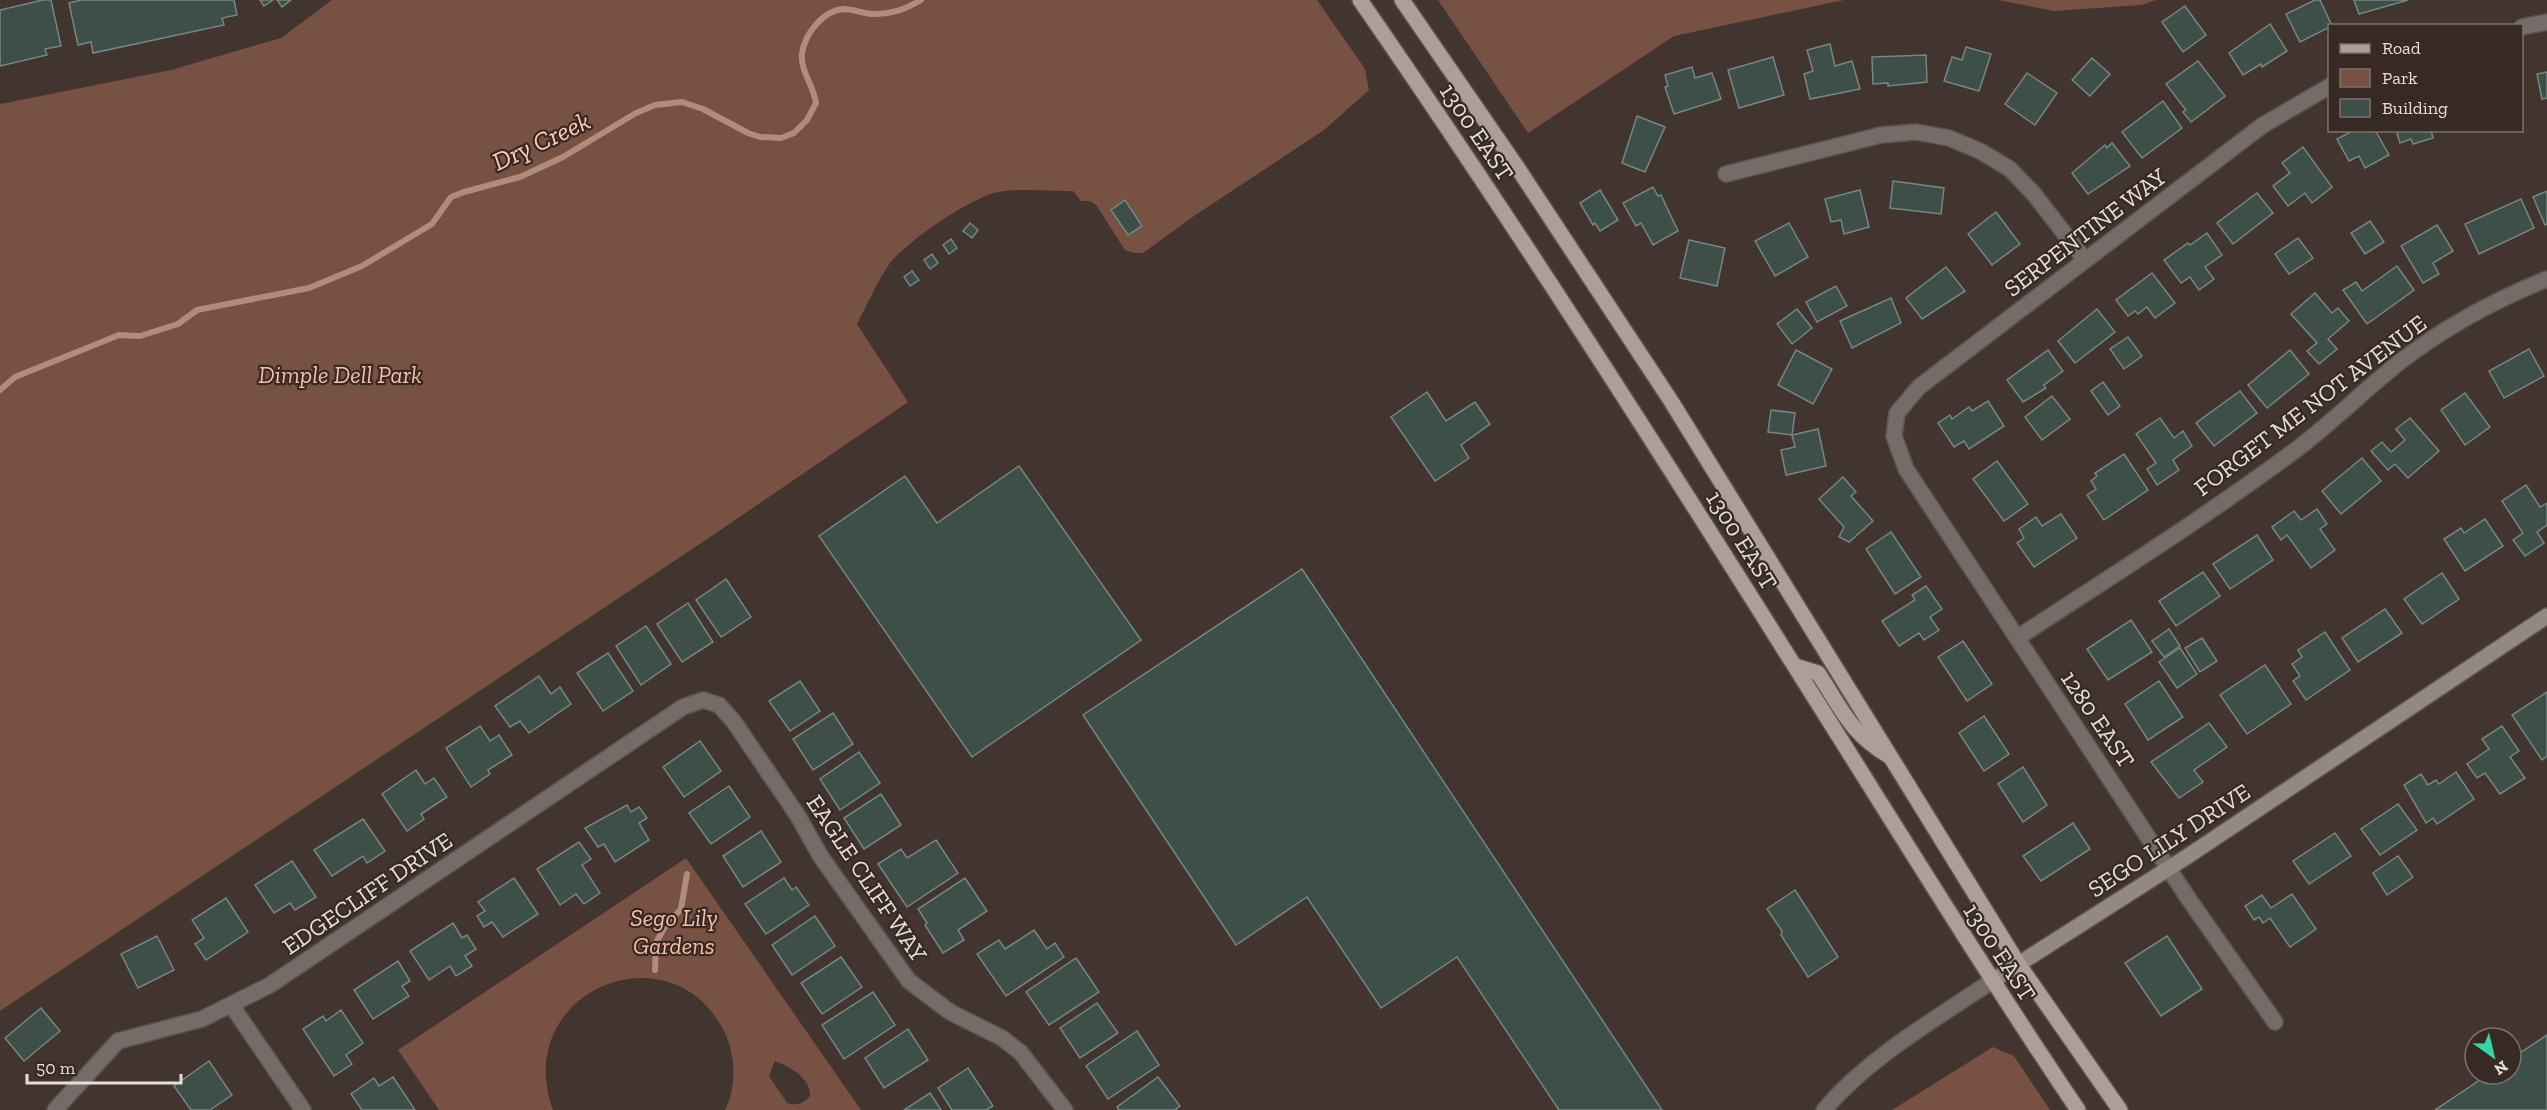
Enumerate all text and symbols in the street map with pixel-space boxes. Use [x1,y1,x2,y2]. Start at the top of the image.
legend [2328,24,2523,132]
text: Road [2382,37,2421,59]
text: Park [2382,67,2418,89]
street label: 1300 EAST [1434,78,1520,186]
text: Building [2382,97,2448,119]
water label: Dry Creek [487,104,595,178]
street label: SERPENTINE WAY [1998,161,2172,302]
street label: FORGET ME NOT AVENUE [2188,308,2432,502]
park label: Dimple Dell Park [258,360,422,389]
street label: 1300 EAST [1700,485,1784,595]
street label: 1280 EAST [2055,665,2141,773]
street label: SEGO LILY DRIVE [2083,777,2255,903]
street label: EAGLE CLIFF WAY [800,789,934,967]
street label: EDGECLIFF DRIVE [277,825,457,961]
street label: 1300 EAST [1957,897,2043,1007]
park label: Sego Lily Gardens [630,903,718,960]
north arrow [2463,1026,2523,1086]
scale bar [27,1047,182,1085]
text: 50 m [36,1057,76,1079]
text: N [2491,1057,2511,1079]

